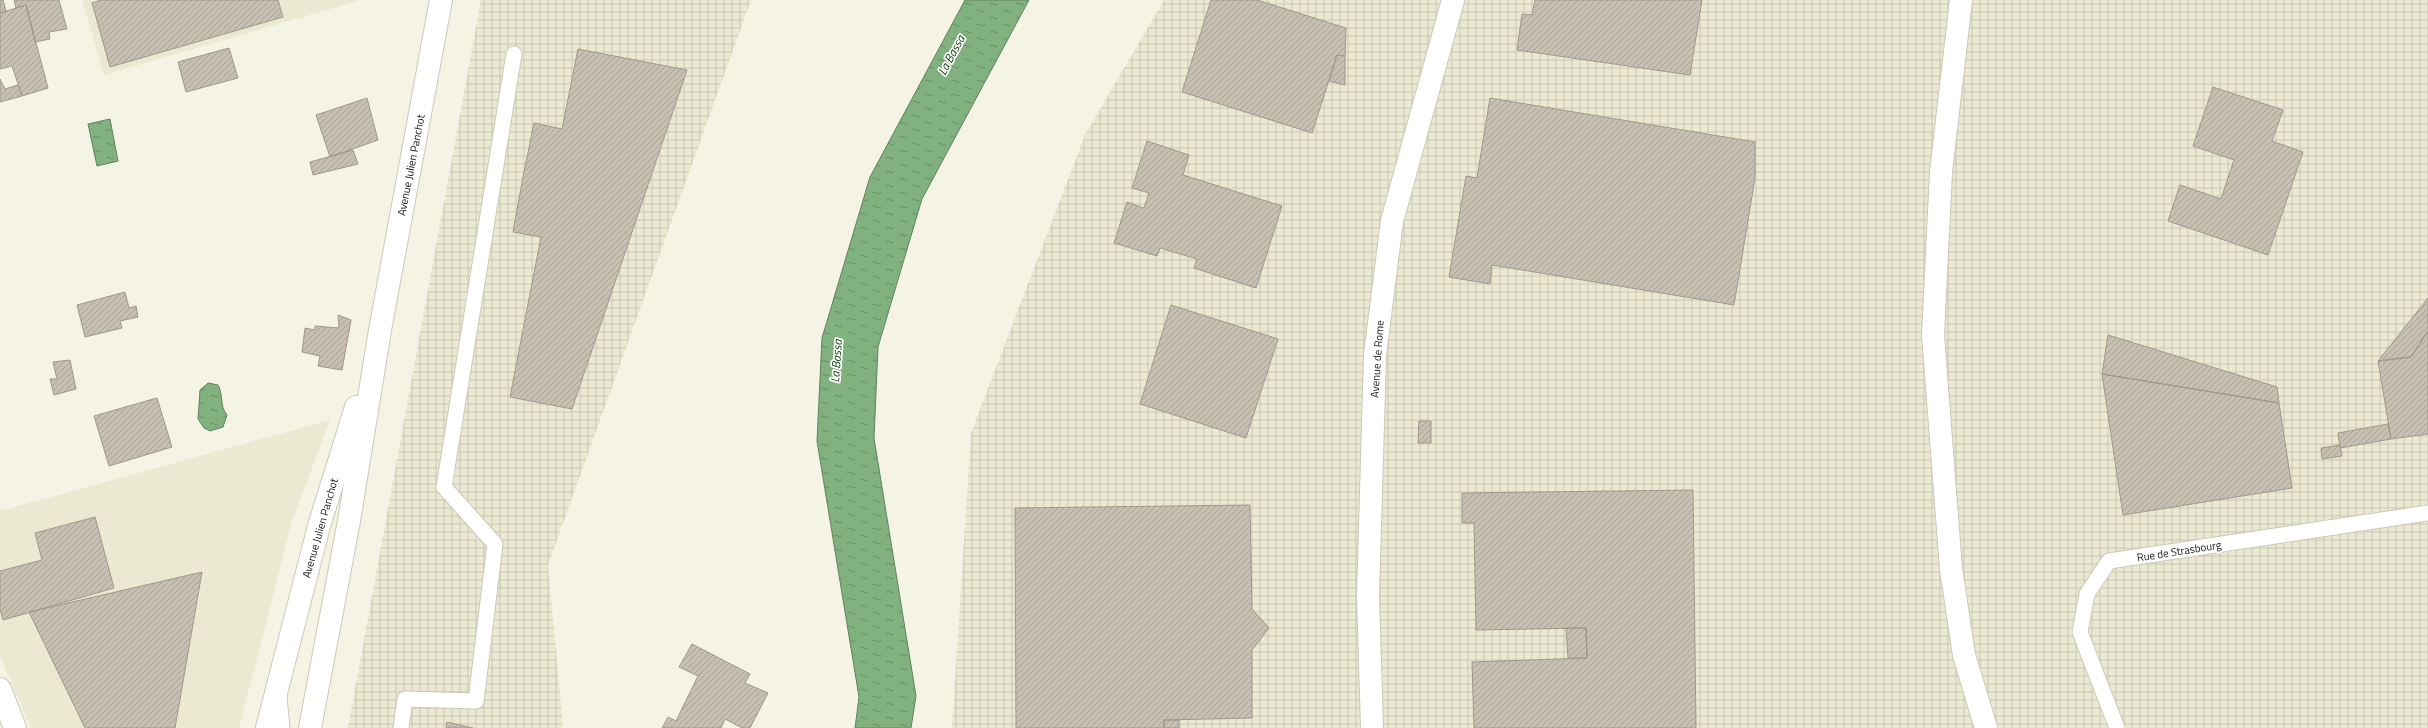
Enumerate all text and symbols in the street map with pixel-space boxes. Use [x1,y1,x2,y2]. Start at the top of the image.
water label: La Bassa [933,31,970,78]
street label: Avenue Julien Panchot [393,113,429,217]
street label: Avenue de Rome [1366,319,1388,398]
water label: La Bassa [825,338,847,383]
street label: Avenue Julien Panchot [298,476,342,580]
street label: Rue de Strasbourg [2136,536,2223,566]

